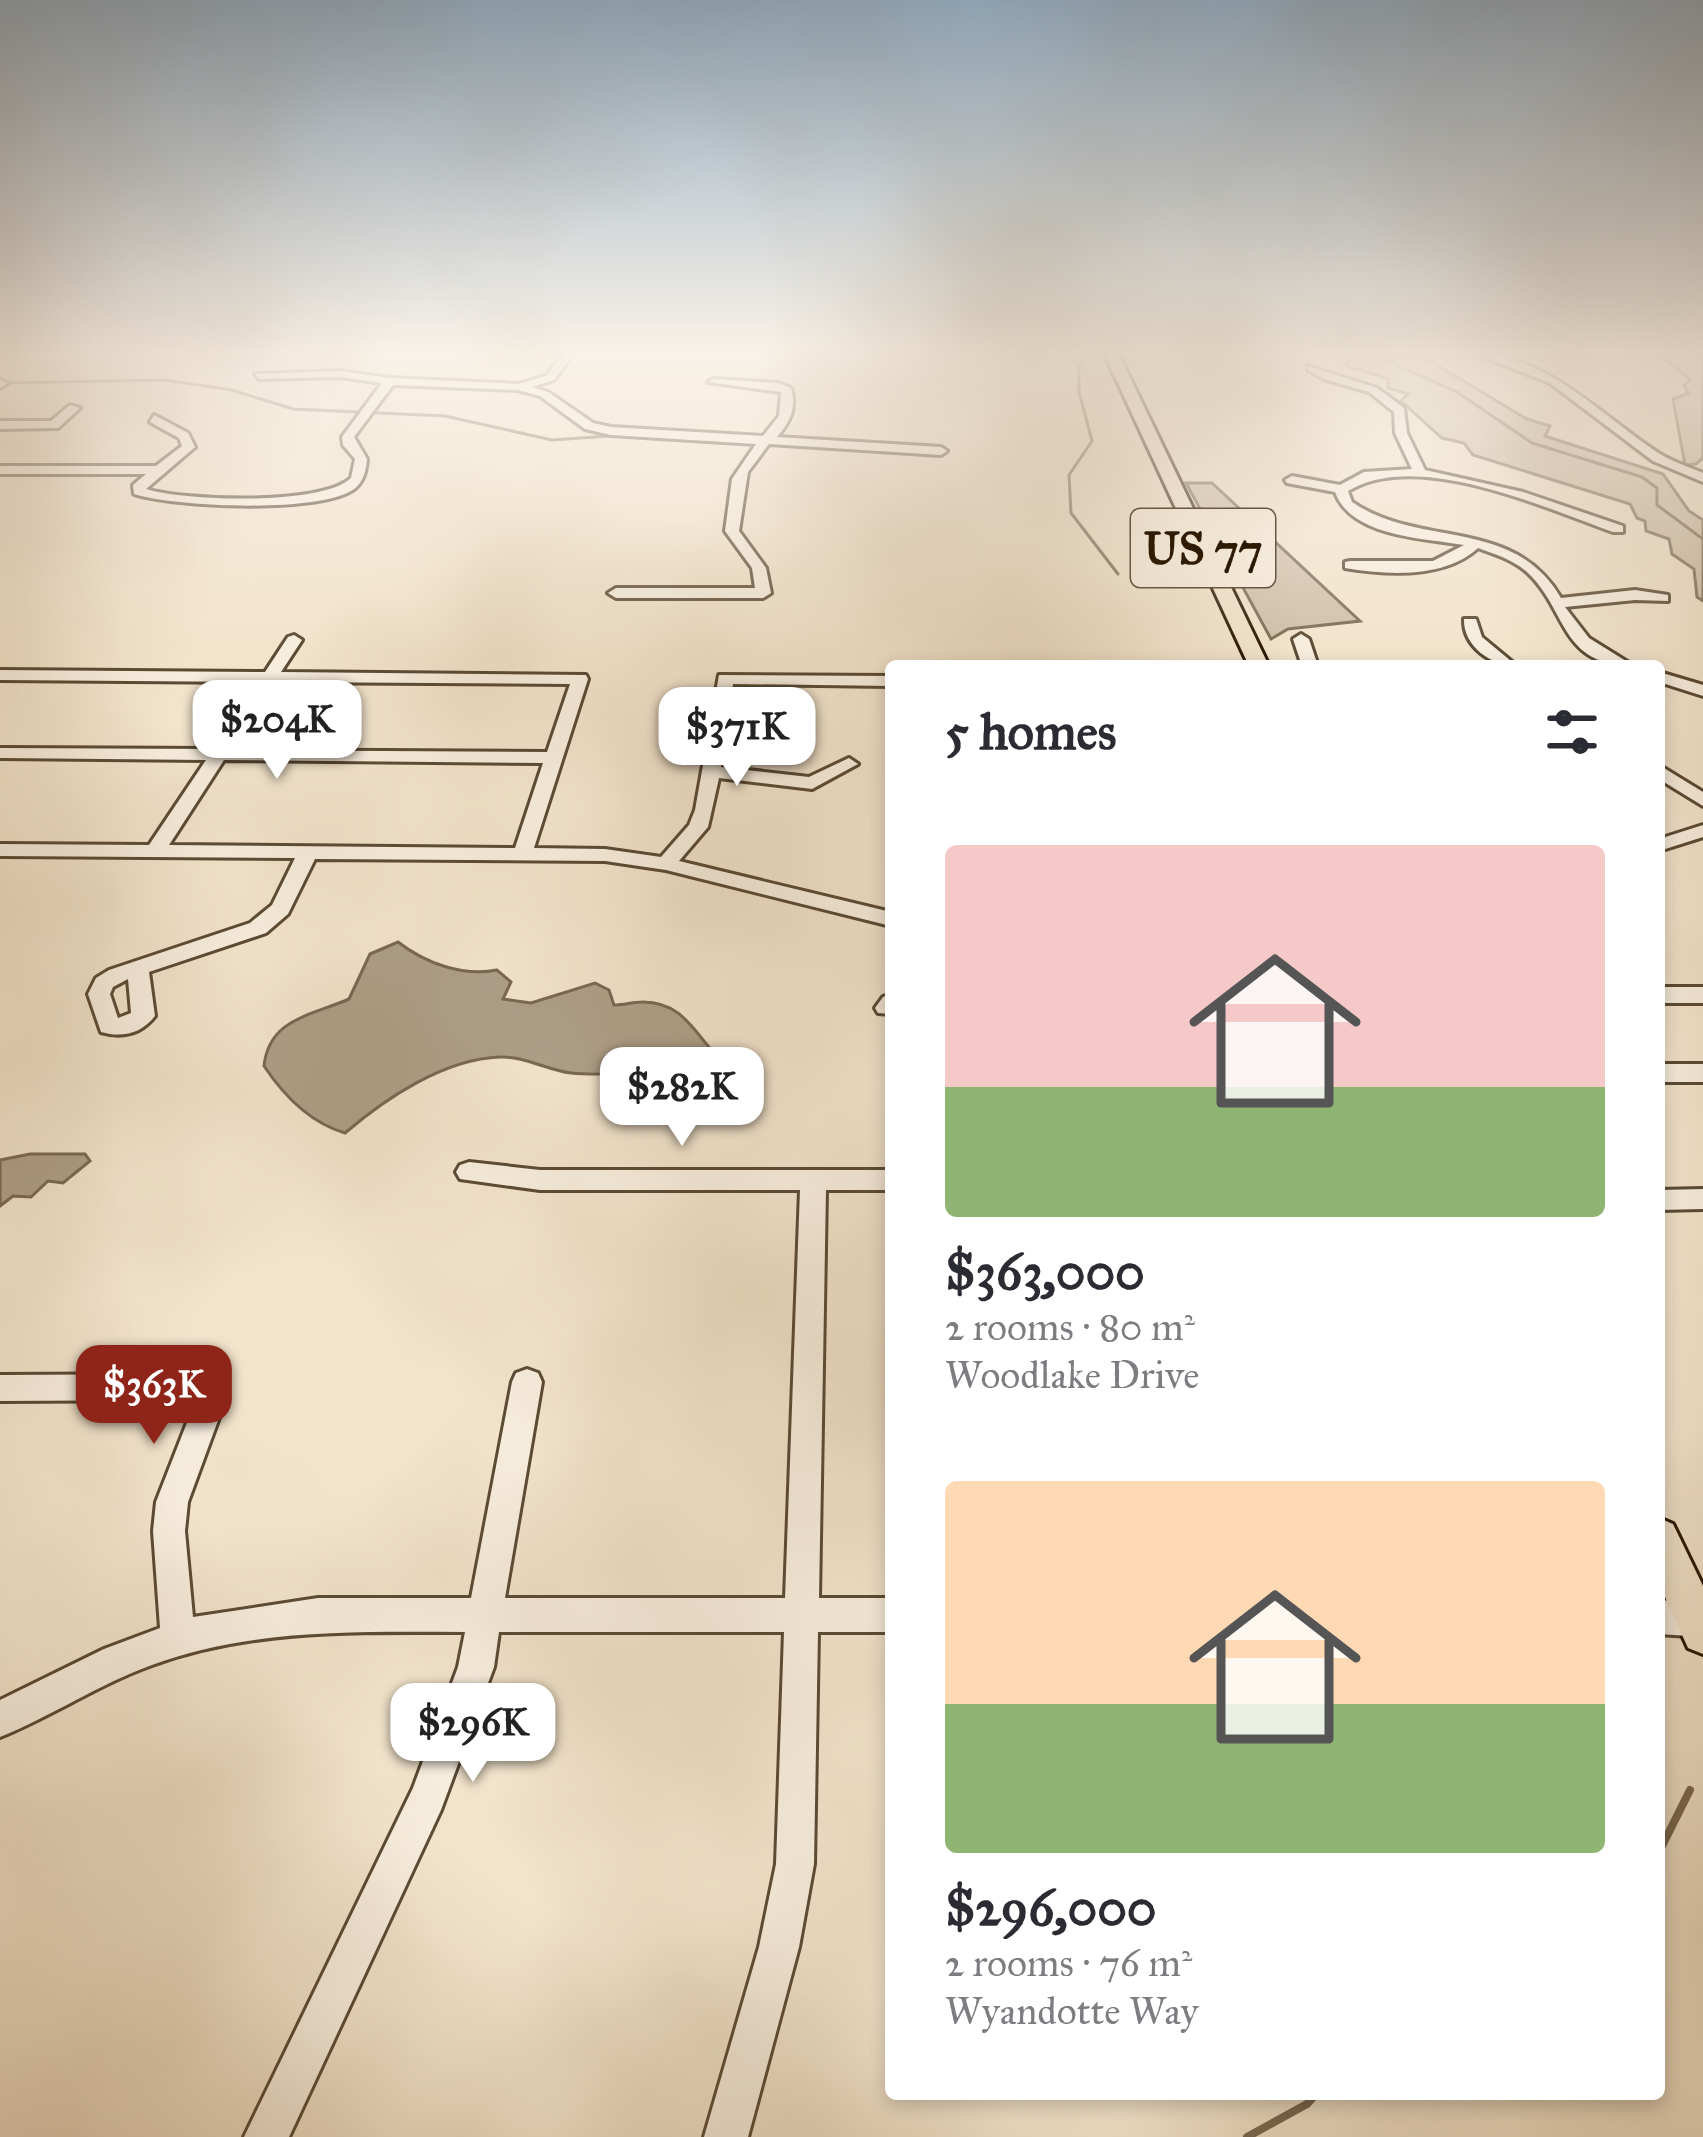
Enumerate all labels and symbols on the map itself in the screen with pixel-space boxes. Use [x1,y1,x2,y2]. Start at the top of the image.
road number: US 77 [1131,509,1275,587]
pin: $204K [193,680,361,782]
pin: $371K [653,687,821,789]
pin: $282K [598,1047,766,1149]
pin: $363K [70,1345,238,1447]
pin: $296K [389,1683,557,1785]

